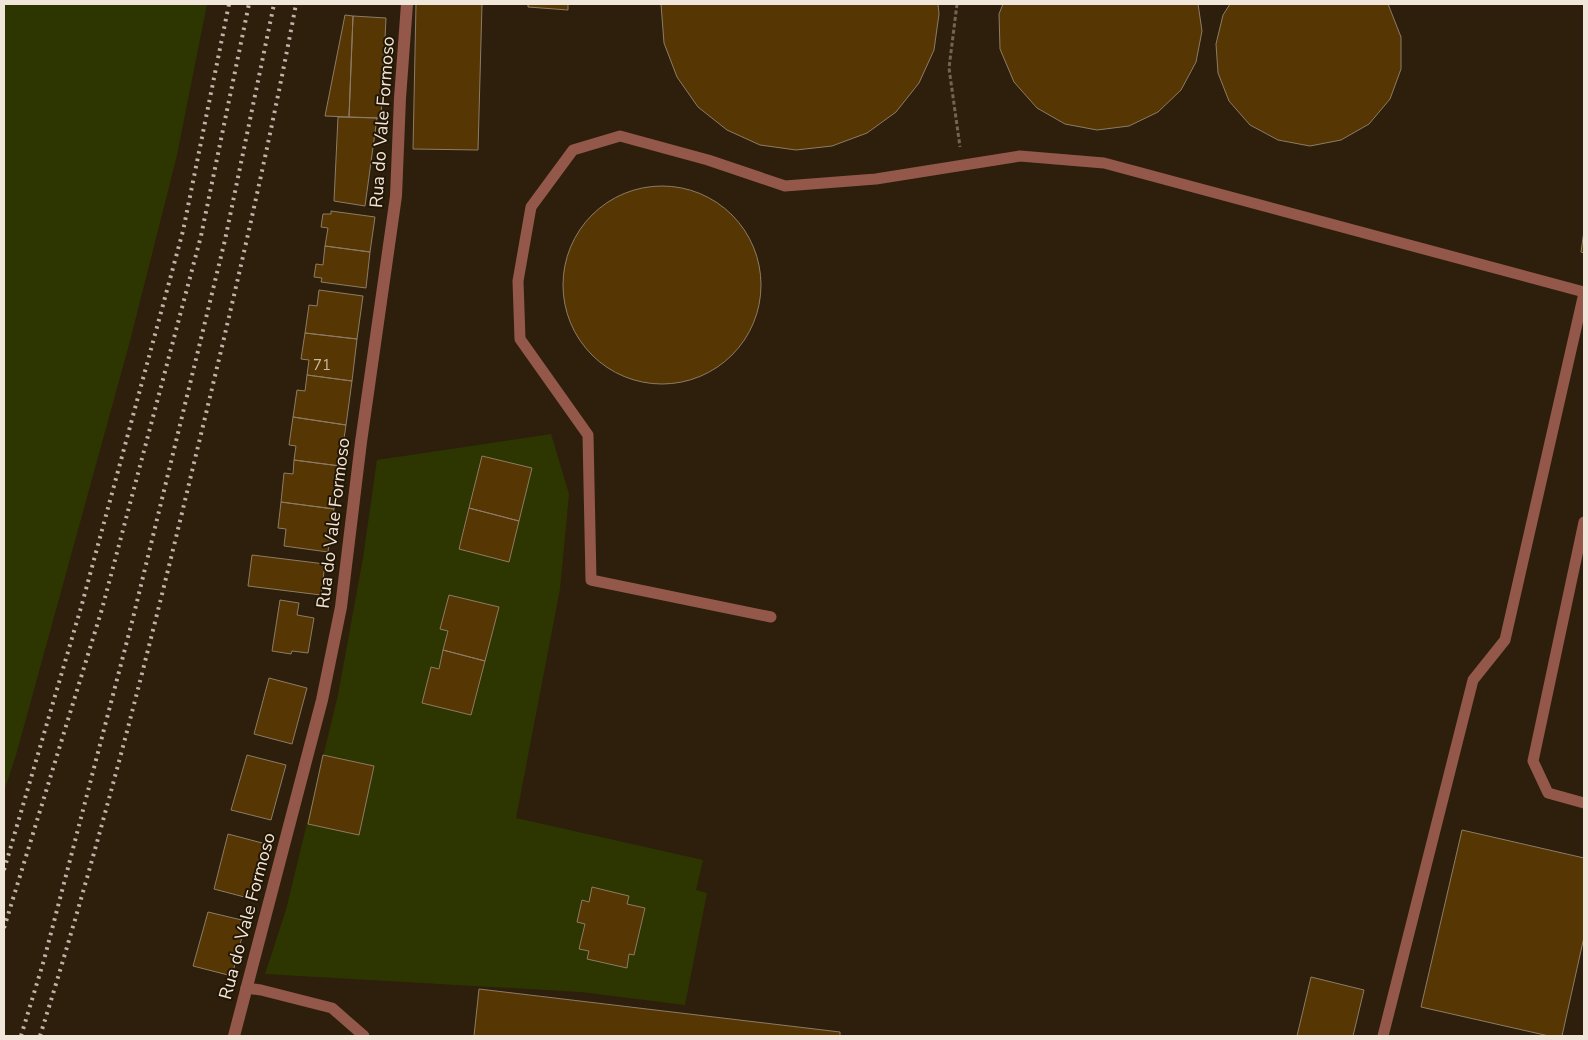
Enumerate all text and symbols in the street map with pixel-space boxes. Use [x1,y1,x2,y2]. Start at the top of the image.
street label: Rua do Vale Formoso [364,35,400,209]
house number: 71 [313,355,331,375]
street label: Rua do Vale Formoso [311,436,355,610]
street label: Rua do Vale Formoso [213,830,281,1002]

